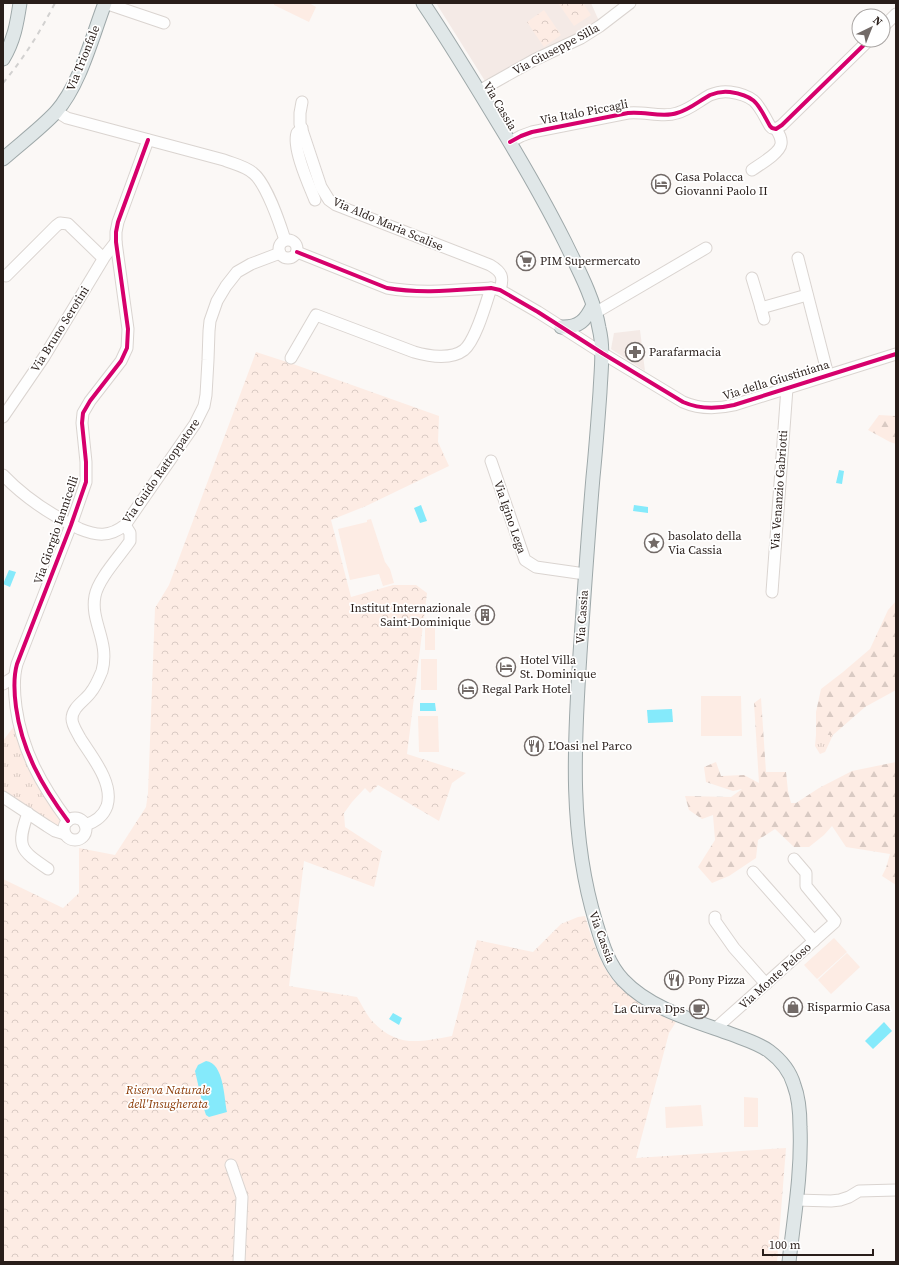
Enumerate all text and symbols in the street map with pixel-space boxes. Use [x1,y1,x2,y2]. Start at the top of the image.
north arrow [851,8,891,48]
text: N [869,13,886,29]
street label: Via Giuseppe Silla [510,19,603,79]
street label: Via Trionfale [63,23,103,93]
street label: Via Cassia [479,79,521,134]
street label: Via Italo Piccagli [539,96,630,128]
place label: Casa Polacca Giovanni Paolo II [675,169,768,199]
hotel icon: Casa Polacca Giovanni Paolo II [650,173,672,195]
street label: Via Aldo Maria Scalise [330,193,446,255]
supermarket icon: PIM Supermercato [515,250,537,272]
place label: PIM Supermercato [540,253,641,269]
street label: Via Bruno Serotini [27,283,93,375]
pharmacy icon: Parafarmacia [624,341,646,363]
place label: Parafarmacia [649,344,722,360]
street label: Via della Giustiniana [721,356,832,404]
street label: Via Guido Rattoppatore [119,415,203,527]
street label: Via Venanzio Gabriotti [767,429,791,550]
street label: Via Giorgio Iannicelli [30,473,82,586]
street label: Via Igino Lega [490,478,530,556]
place label: basolato della Via Cassia [668,528,742,558]
place icon: basolato della Via Cassia [643,532,665,554]
street label: Via Cassia [572,589,592,644]
place label: Institut Internazionale Saint-Dominique [350,600,471,630]
building icon: Institut Internazionale Saint-Dominique [474,604,496,626]
place label: Hotel Villa St. Dominique [520,652,596,682]
hotel icon: Hotel Villa St. Dominique [495,656,517,678]
hotel icon: Regal Park Hotel [457,678,479,700]
place label: Regal Park Hotel [482,681,571,697]
restaurant icon: L'Oasi nel Parco [523,735,545,757]
place label: L'Oasi nel Parco [548,738,632,754]
street label: Via Cassia [585,909,619,966]
street label: Via Monte Peloso [735,939,815,1013]
restaurant icon: Pony Pizza [663,969,685,991]
place label: Pony Pizza [688,972,746,988]
shop icon: Risparmio Casa [782,996,804,1018]
cafe icon: La Curva Dps [688,998,710,1020]
place label: Risparmio Casa [807,999,891,1015]
place label: La Curva Dps [614,1001,685,1017]
park label: Riserva Naturale dell'Insugherata [125,1082,210,1112]
scale bar [763,1231,873,1257]
text: 100 m [769,1237,801,1253]

